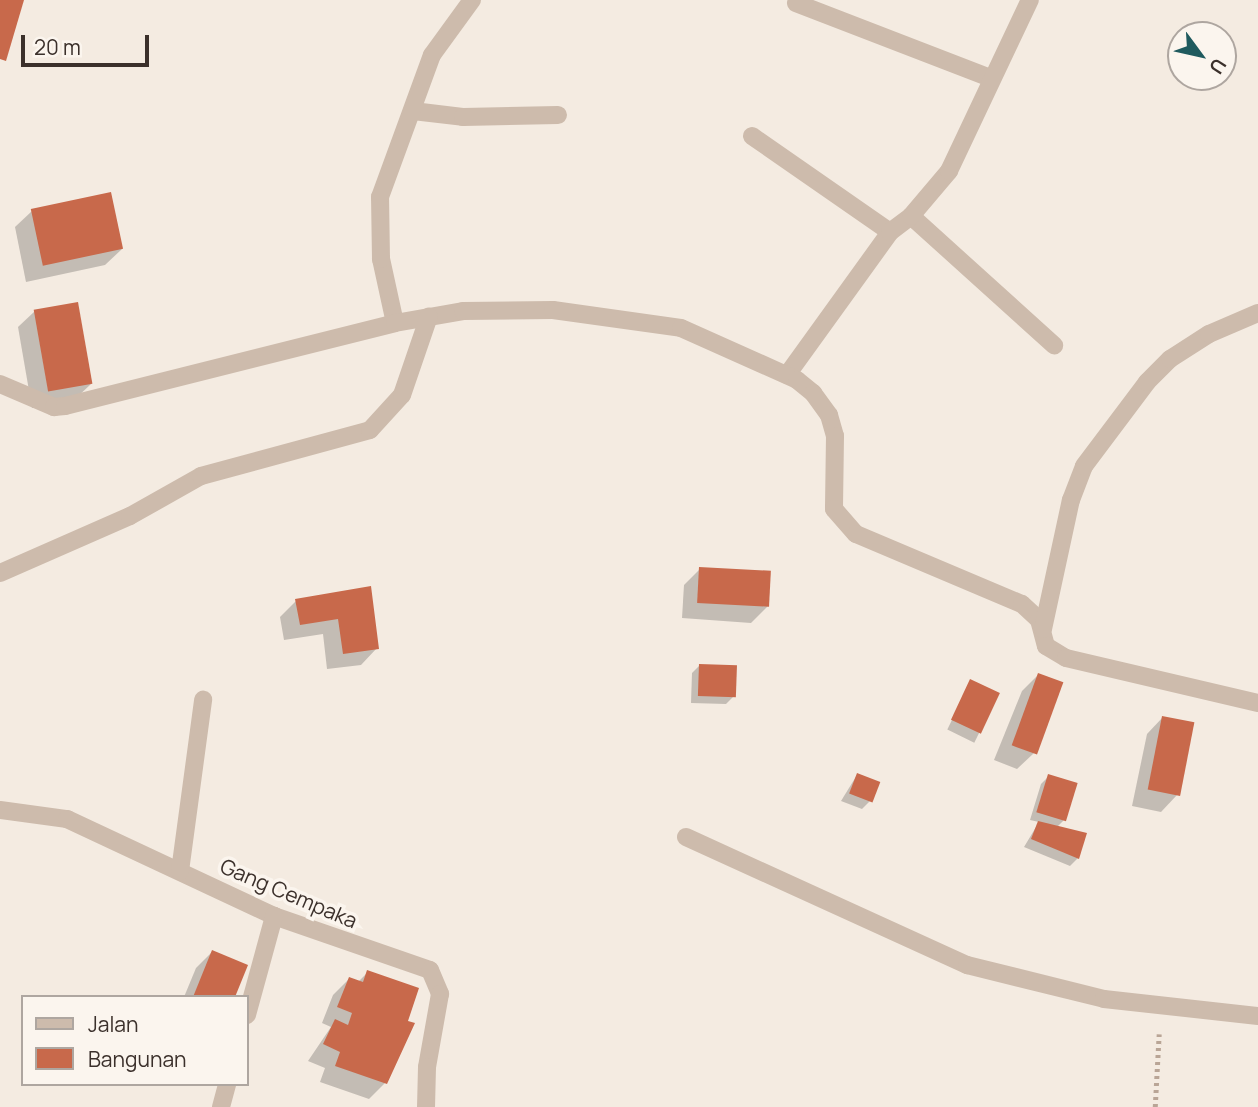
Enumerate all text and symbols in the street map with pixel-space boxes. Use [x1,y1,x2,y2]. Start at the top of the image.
scale bar [24,21,152,65]
north arrow [1167,21,1237,91]
text: 20 m [34,33,81,61]
text: U [1203,54,1233,79]
street label: Gang Cempaka [217,853,361,933]
legend [21,995,248,1086]
text: Jalan [88,1010,138,1038]
text: Bangunan [88,1045,187,1073]

